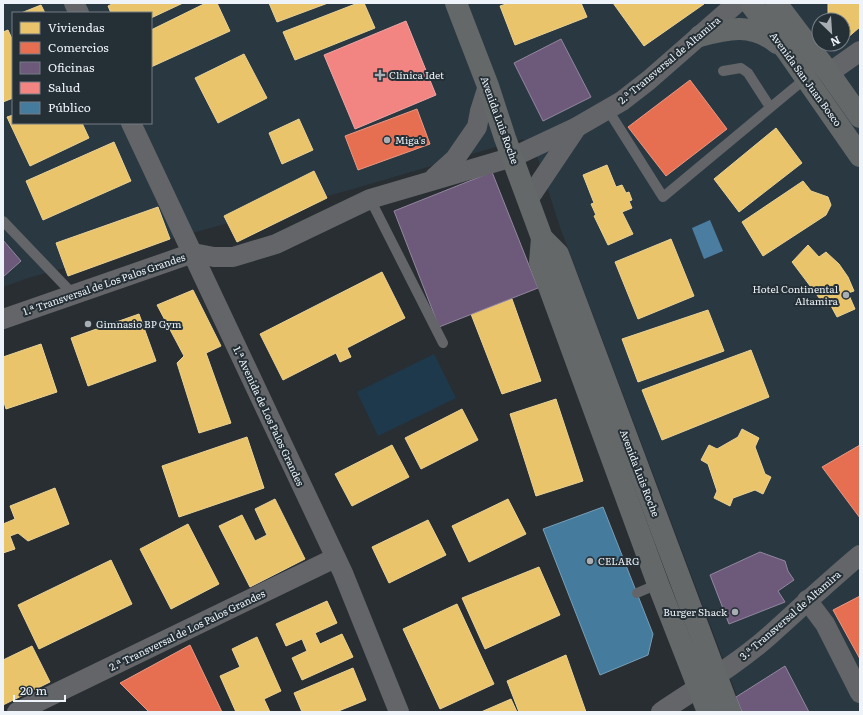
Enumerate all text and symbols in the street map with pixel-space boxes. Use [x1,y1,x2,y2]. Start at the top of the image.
legend [12,12,152,124]
street label: 2.ª Transversal de Altamira [614,12,724,107]
north arrow [811,12,851,52]
text: Viviendas [48,18,105,36]
street label: Avenida San Juan Bosco [767,28,846,129]
text: N [828,33,843,51]
text: Comercios [48,38,109,56]
text: Oficinas [48,58,95,76]
place label: Clínica Idet [389,67,444,82]
marker: Clínica Idet [374,69,386,81]
street label: Avenida Luis Roche [478,74,523,166]
text: Salud [48,78,81,96]
text: Público [48,98,91,116]
place label: Miga's [395,132,426,147]
marker: Miga's [382,135,392,145]
street label: 1.ª Transversal de Los Palos Grandes [21,248,187,318]
place label: Hotel Continental Altamira [753,281,839,308]
marker: Hotel Continental Altamira [841,290,851,300]
place label: Gimnasio BP Gym [96,316,182,331]
marker: Gimnasio BP Gym [83,319,93,329]
street label: 1.ª Avenida de Los Palos Grandes [230,343,309,489]
street label: Avenida Luis Roche [617,427,664,519]
place label: CELARG [598,553,640,568]
marker: CELARG [585,556,595,566]
street label: 3.ª Transversal de Altamira [736,566,844,663]
street label: 2.ª Transversal de Los Palos Grandes [106,585,268,674]
place label: Burger Shack [663,604,728,619]
marker: Burger Shack [730,607,740,617]
scale bar [14,677,65,703]
text: 20 m [20,681,47,699]

